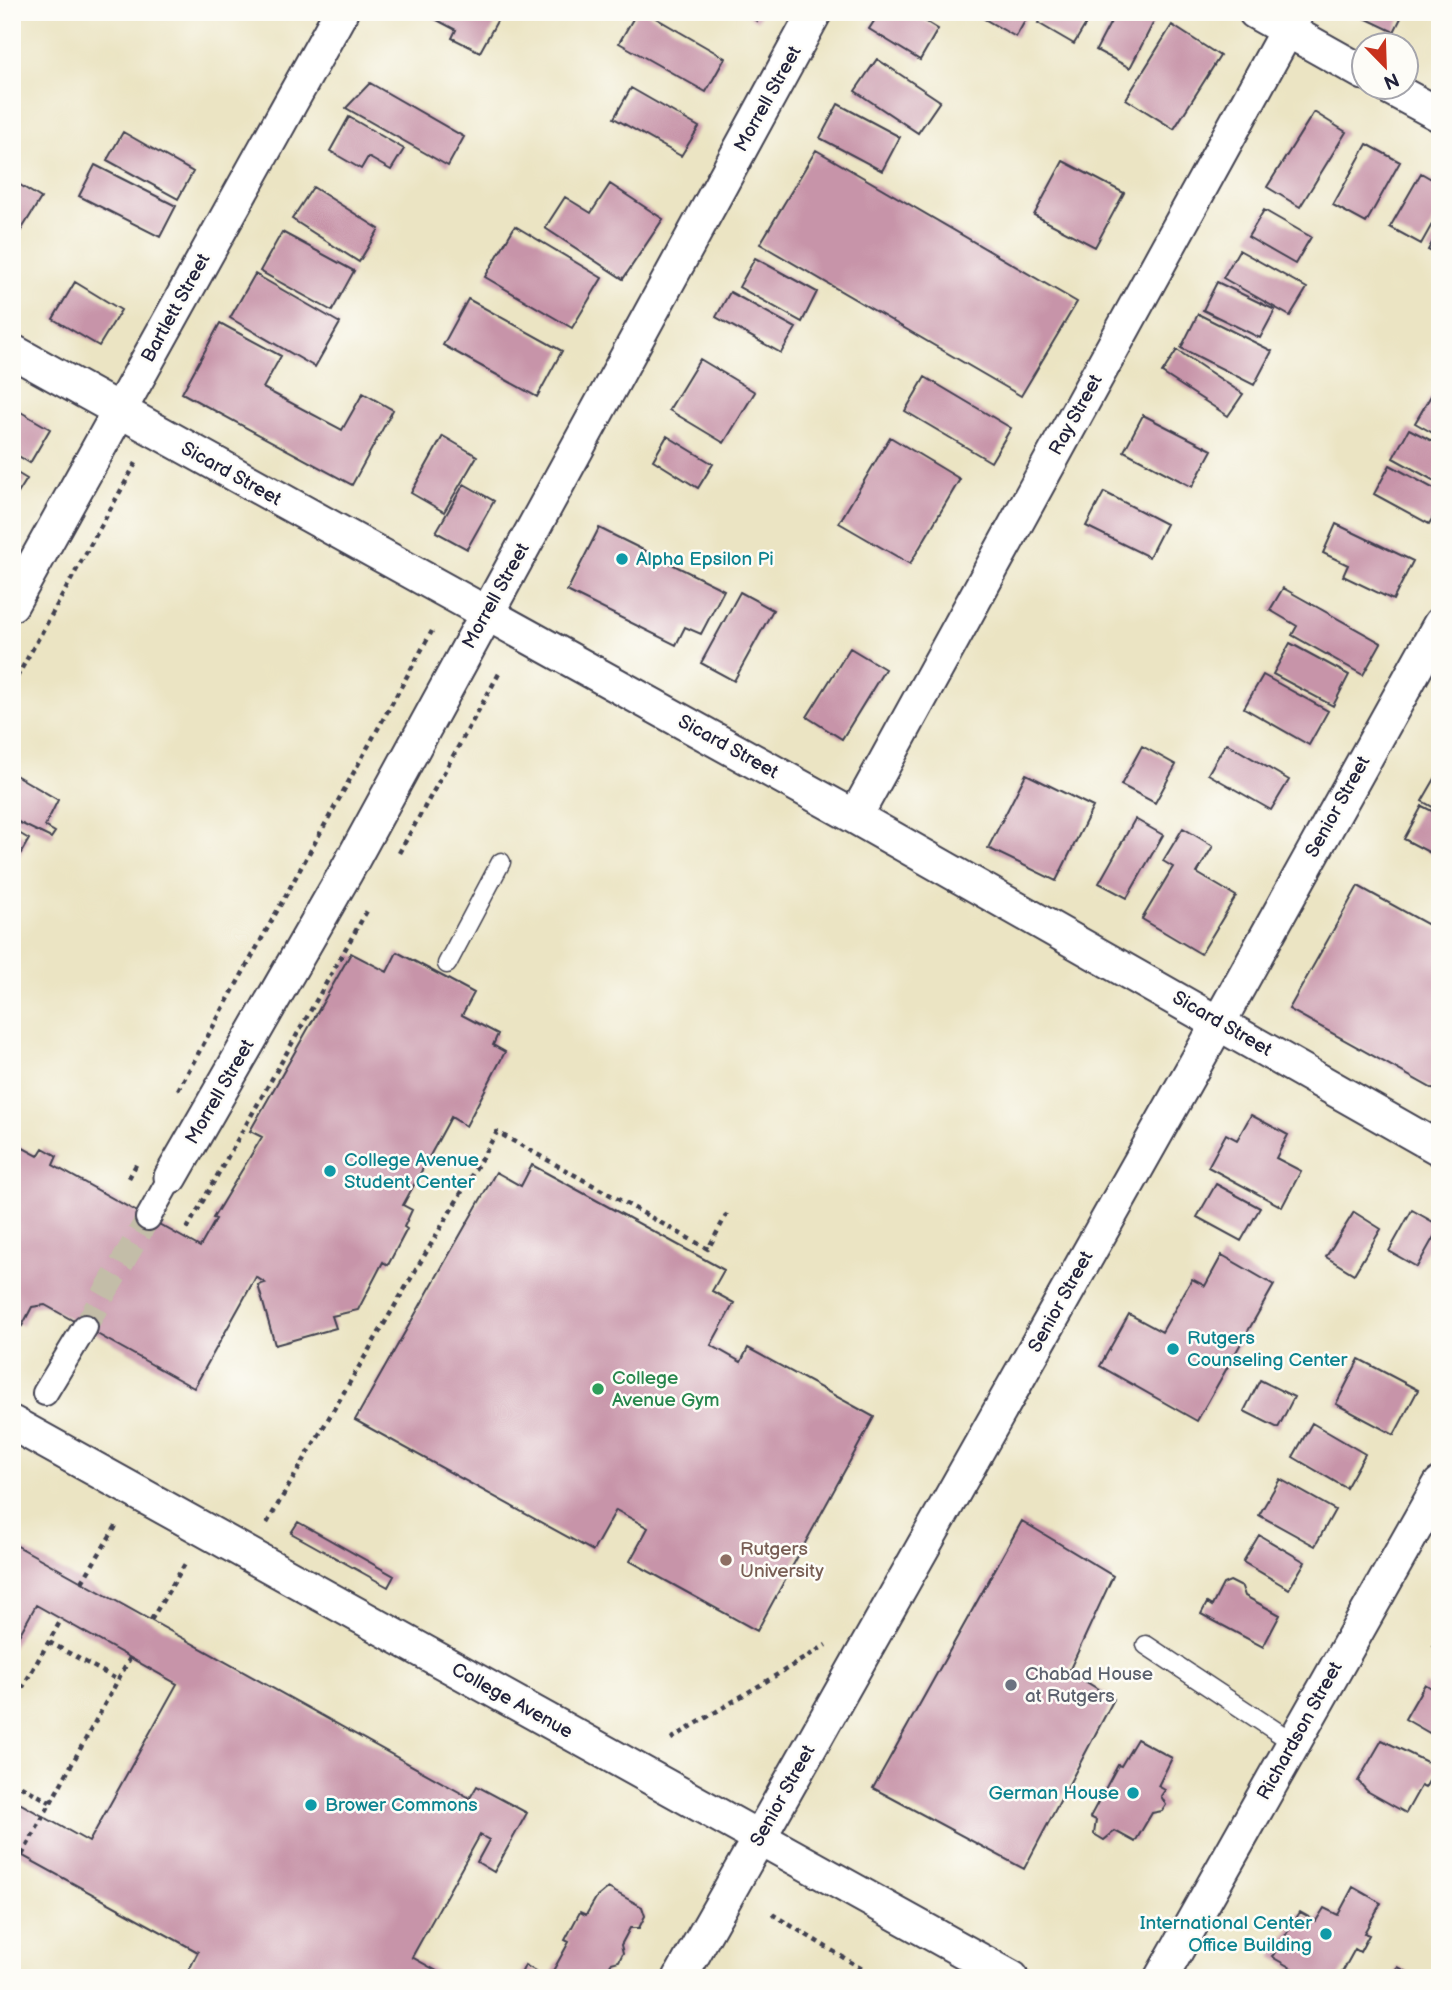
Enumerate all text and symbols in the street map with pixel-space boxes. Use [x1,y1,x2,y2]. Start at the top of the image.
north arrow [1350,32,1420,102]
street label: Morrell Street [730,42,807,156]
text: N [1380,67,1402,94]
street label: Bartlett Street [137,250,215,366]
street label: Ray Street [1044,371,1108,459]
street label: Sicard Street [177,437,285,511]
street label: Morrell Street [458,539,535,653]
place label: Alpha Epsilon Pi [636,548,774,571]
marker: Alpha Epsilon Pi [614,551,630,567]
street label: Sicard Street [674,710,782,784]
street label: Senior Street [1301,752,1375,862]
street label: Sicard Street [1168,986,1276,1062]
street label: Morrell Street [181,1035,259,1149]
place label: College Avenue Student Center [344,1149,479,1194]
marker: College Avenue Student Center [322,1163,338,1179]
street label: Senior Street [1024,1247,1098,1357]
place label: Rutgers Counseling Center [1187,1327,1349,1372]
marker: Rutgers Counseling Center [1165,1341,1181,1357]
place label: College Avenue Gym [612,1367,719,1412]
marker: College Avenue Gym [590,1381,606,1397]
place label: Rutgers University [740,1538,824,1583]
marker: Rutgers University [718,1552,734,1568]
street label: College Avenue [447,1658,577,1744]
street label: Richardson Street [1252,1658,1348,1804]
place label: Chabad House at Rutgers [1025,1663,1153,1708]
marker: Chabad House at Rutgers [1003,1677,1019,1693]
street label: Senior Street [746,1741,820,1851]
place label: German House [989,1782,1119,1805]
marker: German House [1125,1785,1141,1801]
place label: Brower Commons [325,1794,478,1817]
marker: Brower Commons [303,1797,319,1813]
place label: International Center Office Building [1140,1912,1313,1957]
marker: International Center Office Building [1318,1926,1334,1942]

